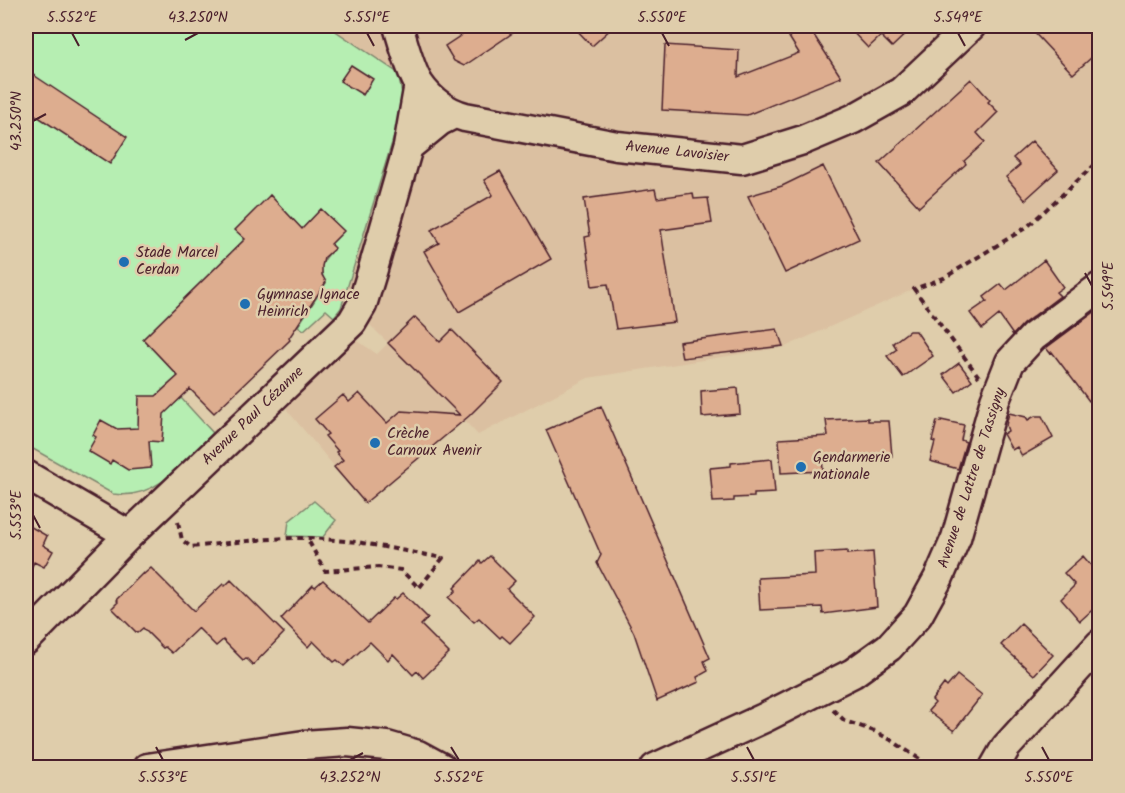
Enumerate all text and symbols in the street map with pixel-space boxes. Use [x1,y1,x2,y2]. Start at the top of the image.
text: 5.552°E [47,6,98,30]
text: 43.250°N [168,6,228,30]
text: 5.551°E [344,6,391,30]
text: 5.550°E [637,6,688,30]
text: 5.549°E [933,6,984,30]
text: 43.250°N [5,91,29,151]
street label: Avenue Lavoisier [624,135,731,169]
place label: Stade Marcel Cerdan [136,241,218,282]
marker: Stade Marcel Cerdan [117,255,131,269]
text: 5.549°E [1097,260,1121,311]
place label: Gymnase Ignace Heinrich [257,283,360,324]
marker: Gymnase Ignace Heinrich [238,297,252,311]
street label: Avenue Paul Cézanne [196,361,310,471]
street label: Avenue de Lattre de Tassigny [931,384,1013,571]
place label: Crèche Carnoux Avenir [387,422,482,463]
marker: Crèche Carnoux Avenir [368,436,382,450]
place label: Gendarmerie nationale [813,446,891,487]
marker: Gendarmerie nationale [794,460,808,474]
text: 5.553°E [5,489,29,540]
text: 5.553°E [138,766,189,790]
text: 43.252°N [319,766,381,790]
text: 5.552°E [434,766,485,790]
text: 5.551°E [731,766,778,790]
text: 5.550°E [1024,766,1075,790]

